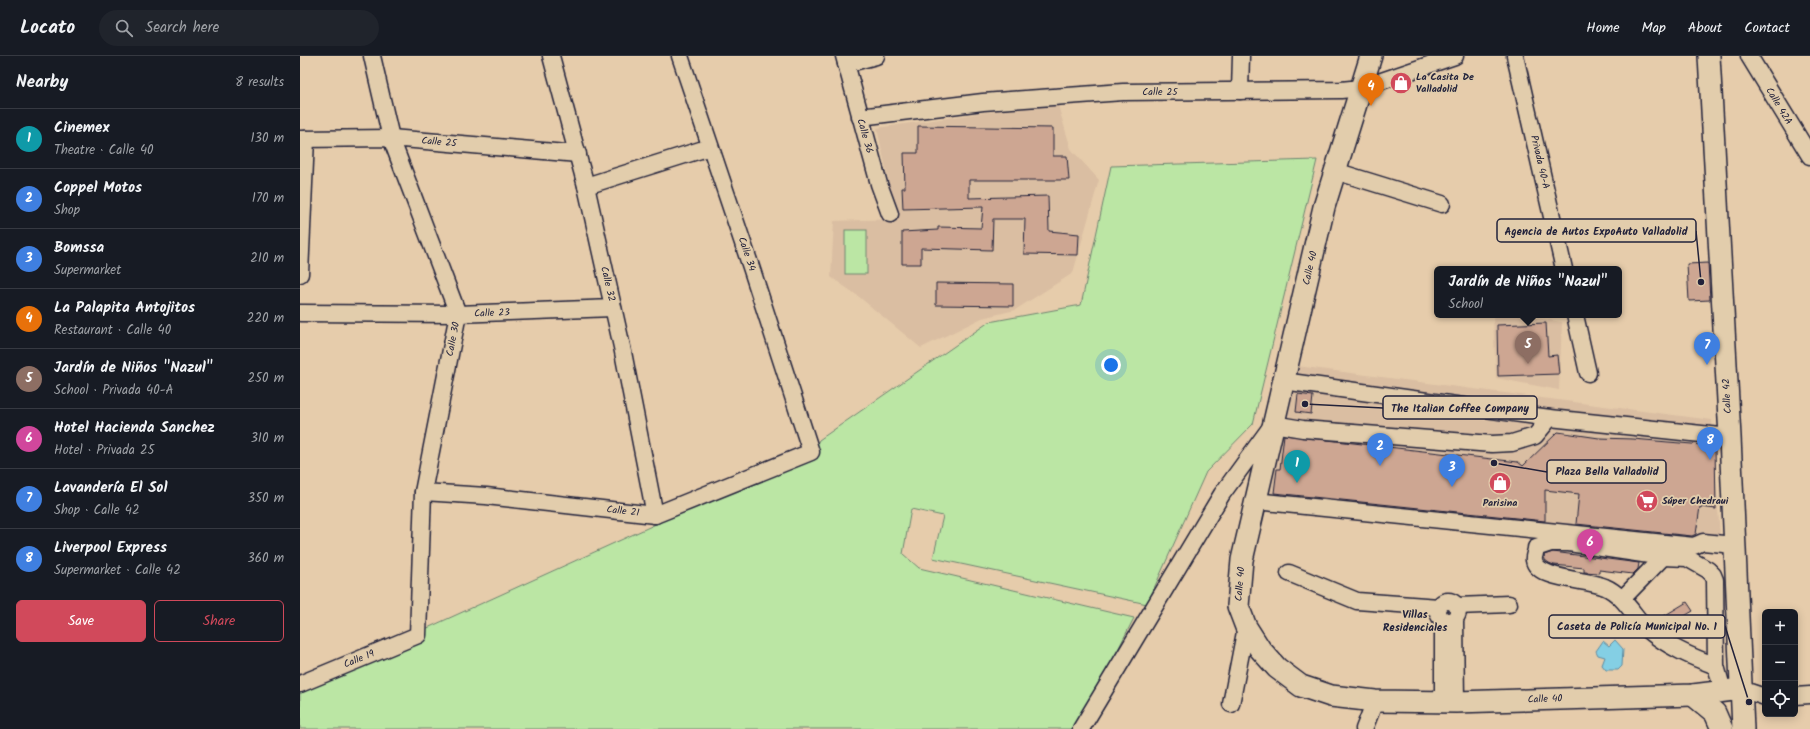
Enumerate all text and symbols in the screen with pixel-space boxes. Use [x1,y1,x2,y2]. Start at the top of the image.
search box [99,10,379,46]
text: Locato [20,13,75,43]
text: Search here [145,16,219,40]
icon: search [113,17,135,39]
text: Home [1586,17,1620,39]
text: Map [1642,17,1666,39]
text: About [1688,17,1722,39]
text: Contact [1744,17,1790,39]
text: Nearby [16,69,68,96]
place label: La Casita De Valladolid [1416,69,1474,97]
shop icon: La Casita De Valladolid [1388,70,1414,96]
text: 8 results [235,72,284,93]
pin: 4 [1358,73,1384,106]
street label: Calle 25 [1142,84,1178,100]
street label: Calle 42A [1761,84,1797,128]
text: Cinemex [54,116,110,140]
street label: Calle 36 [852,117,878,155]
text: 1 [27,128,31,149]
text: 130 m [250,128,284,149]
street label: Calle 25 [421,132,458,152]
street label: Privada 40-A [1526,133,1554,191]
text: Theatre · Calle 40 [54,140,154,161]
text: Coppel Motos [54,176,142,200]
text: 2 [25,188,33,209]
text: 170 m [252,188,284,209]
text: Shop [54,200,80,221]
callout: Agencia de Autos ExpoAuto Valladolid [1497,219,1696,242]
text: Agencia de Autos ExpoAuto Valladolid [1504,223,1689,241]
street label: Calle 34 [734,235,760,274]
text: Bomssa [54,236,104,260]
text: 3 [25,248,33,269]
text: 210 m [250,248,284,269]
street label: Calle 40 [1298,249,1322,287]
text: Supermarket [54,260,121,281]
street label: Calle 32 [596,265,620,303]
popup [1434,266,1622,318]
text: Jardín de Niños "Nazul" [1448,270,1608,294]
text: School [1448,294,1483,315]
text: La Palapita Antojitos [54,296,195,320]
street label: Calle 23 [474,304,510,322]
text: 4 [25,308,33,329]
text: 220 m [247,308,284,329]
text: Restaurant · Calle 40 [54,320,171,341]
street label: Calle 30 [442,320,464,358]
pin: 5 [1515,331,1541,364]
pin: 7 [1694,332,1720,365]
your location [1101,355,1121,375]
text: Jardín de Niños "Nazul" [54,356,213,380]
text: 5 [26,368,32,389]
text: 250 m [247,368,284,389]
street label: Calle 42 [1718,378,1736,414]
text: School · Privada 40-A [54,380,174,401]
callout: The Italian Coffee Company [1383,396,1537,419]
text: The Italian Coffee Company [1391,400,1529,418]
text: Hotel Hacienda Sanchez [54,416,215,440]
pin: 8 [1697,427,1723,460]
text: 6 [25,428,33,449]
text: 310 m [250,428,284,449]
pin: 2 [1367,433,1393,466]
text: Hotel · Privada 25 [54,440,155,461]
pin: 1 [1284,450,1310,483]
pin: 3 [1439,454,1465,487]
callout: Plaza Bella Valladolid [1547,460,1666,483]
text: Plaza Bella Valladolid [1555,463,1660,481]
shop icon: Parisina [1487,470,1513,496]
text: Lavandería El Sol [54,476,167,500]
text: 7 [26,488,32,509]
text: 350 m [248,488,284,509]
supermarket icon: Súper Chedraui [1634,488,1660,514]
place label: Súper Chedraui [1662,493,1729,509]
place label: Parisina [1483,495,1517,511]
text: Shop · Calle 42 [54,500,140,521]
street label: Calle 21 [606,501,640,521]
pin: 6 [1577,529,1603,562]
text: Liverpool Express [54,536,167,560]
text: 8 [25,548,33,569]
text: 360 m [247,548,284,569]
text: Supermarket · Calle 42 [54,560,181,581]
street label: Calle 40 [1231,566,1249,602]
button: Save [16,600,146,642]
button: Share [154,600,284,642]
district label: Villas Residenciales [1383,606,1448,637]
map controls [1762,609,1798,717]
button: + [1762,609,1798,645]
callout: Caseta de Policía Municipal No. 1 [1549,615,1725,638]
text: Caseta de Policía Municipal No. 1 [1557,618,1718,636]
button: − [1762,645,1798,681]
street label: Calle 19 [341,646,377,672]
button: locate [1762,681,1798,717]
street label: Calle 40 [1527,690,1563,708]

